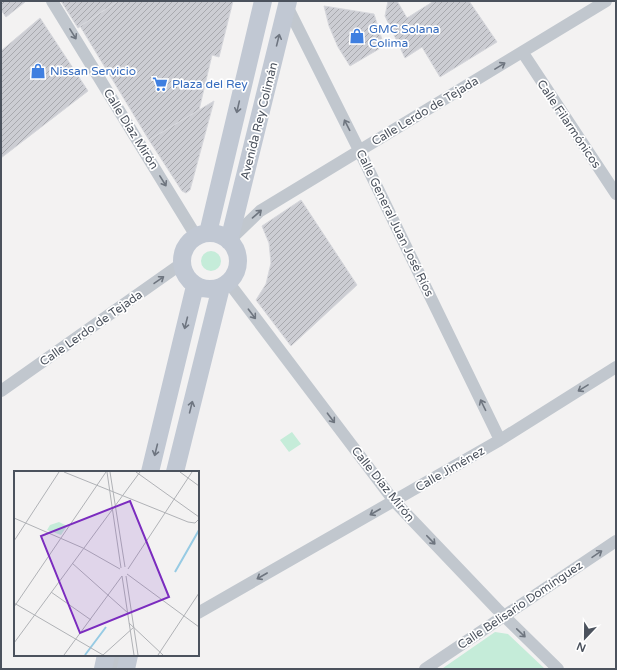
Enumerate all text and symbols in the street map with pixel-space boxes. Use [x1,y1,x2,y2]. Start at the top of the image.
place label: GMC Solana Colima [369,22,440,50]
shop icon: GMC Solana Colima [348,27,366,45]
one-way arrow [69,28,77,40]
one-way arrow [275,33,283,46]
street label: Avenida Rey Colimán [238,61,280,181]
shop icon: Nissan Servicio [29,62,47,80]
one-way arrow [494,62,506,70]
place label: Nissan Servicio [50,64,136,78]
street label: Calle Lerdo de Tejada [369,74,481,148]
supermarket icon: Plaza del Rey [151,75,169,93]
place label: Plaza del Rey [172,77,248,91]
street label: Calle Filarmónicos [534,77,604,171]
street label: Calle Díaz Mirón [101,86,161,172]
one-way arrow [233,100,241,113]
one-way arrow [343,119,350,131]
street label: Calle General Juan José Ríos [353,147,437,299]
one-way arrow [159,175,167,187]
one-way arrow [252,209,263,218]
one-way arrow [153,276,164,284]
street label: Calle Lerdo de Tejada [37,287,145,369]
one-way arrow [248,308,256,319]
one-way arrow [182,317,190,330]
one-way arrow [578,384,589,392]
one-way arrow [479,400,486,412]
one-way arrow [188,401,195,414]
one-way arrow [326,412,335,423]
one-way arrow [151,443,159,456]
street label: Calle Díaz Mirón [349,444,417,524]
street label: Calle Jiménez [413,444,487,494]
inset map [14,471,199,656]
one-way arrow [369,508,381,516]
one-way arrow [426,535,435,545]
one-way arrow [591,550,602,558]
street label: Calle Belisario Domínguez [455,558,585,652]
one-way arrow [256,573,268,581]
north arrow [565,618,605,658]
one-way arrow [516,628,526,638]
text: N [575,639,588,654]

